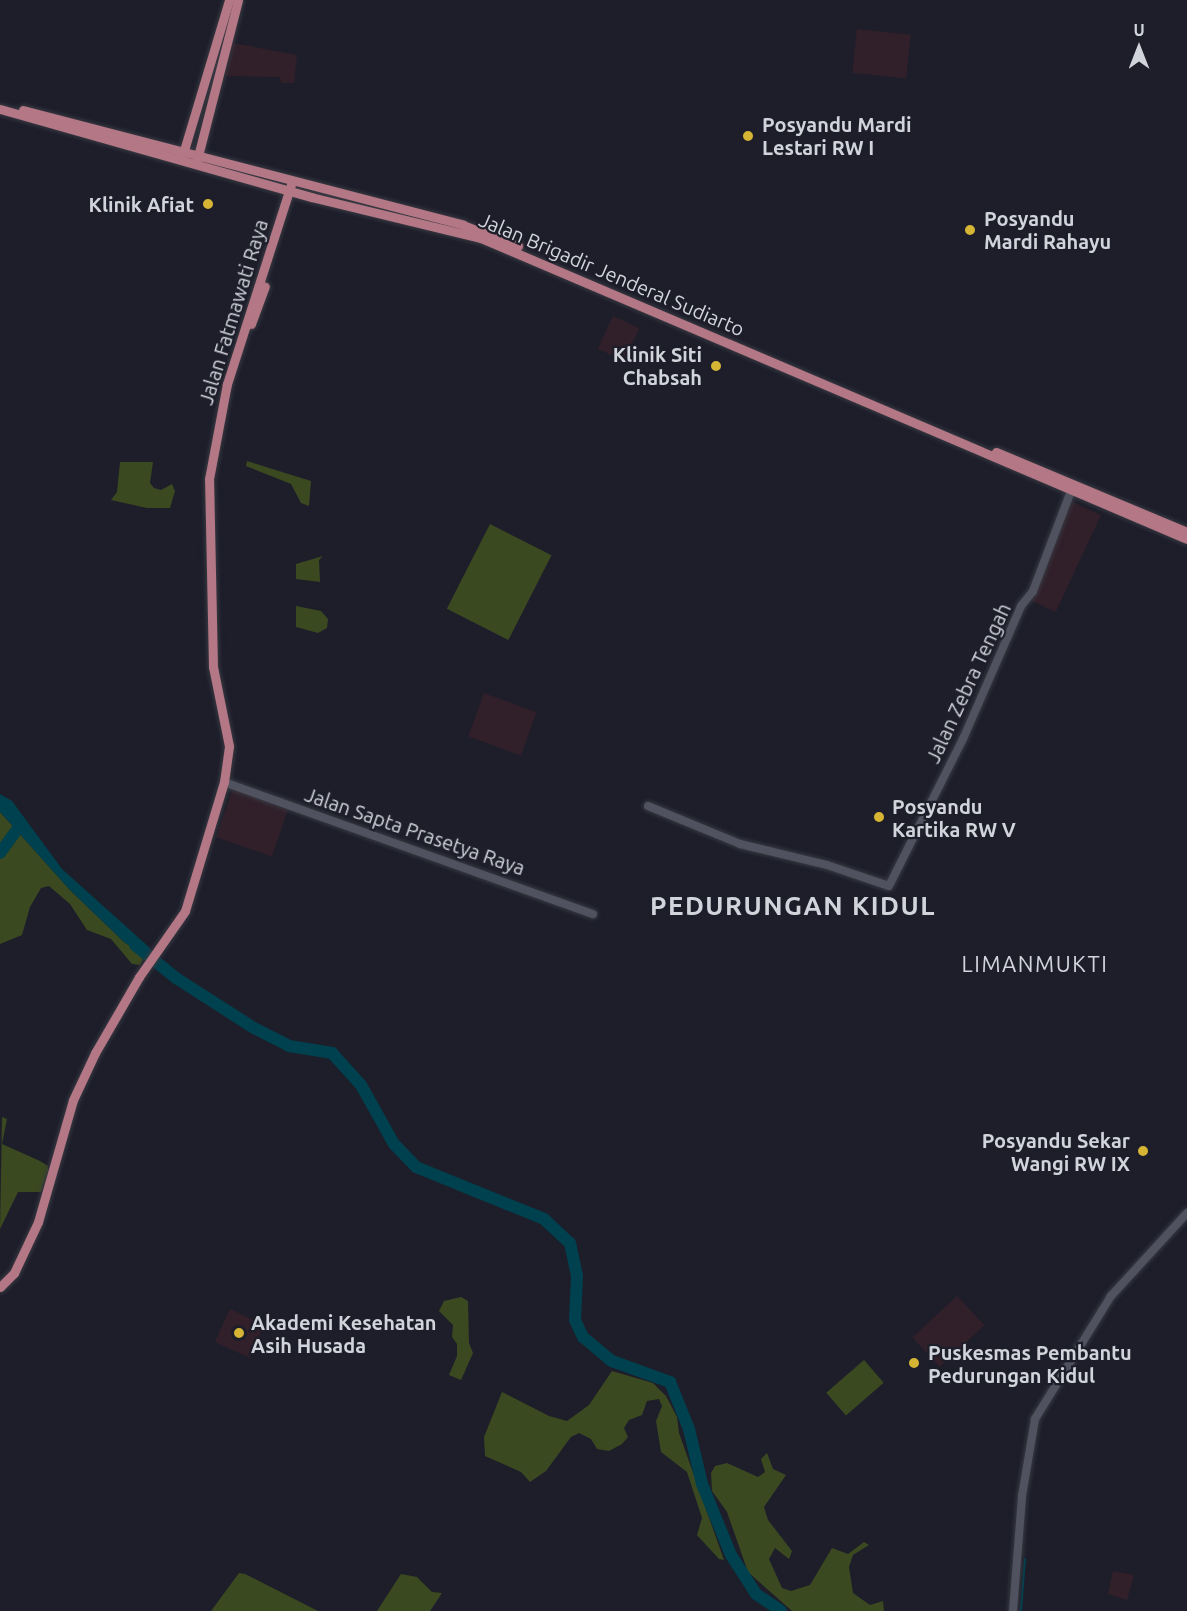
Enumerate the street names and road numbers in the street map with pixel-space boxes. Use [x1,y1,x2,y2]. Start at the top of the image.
street label: Jalan Brigadir Jenderal Sudiarto [476,207,748,341]
street label: Jalan Fatmawati Raya [193,216,273,408]
street label: Jalan Zebra Tengah [920,599,1016,767]
street label: Jalan Sapta Prasetya Raya [302,782,528,880]

